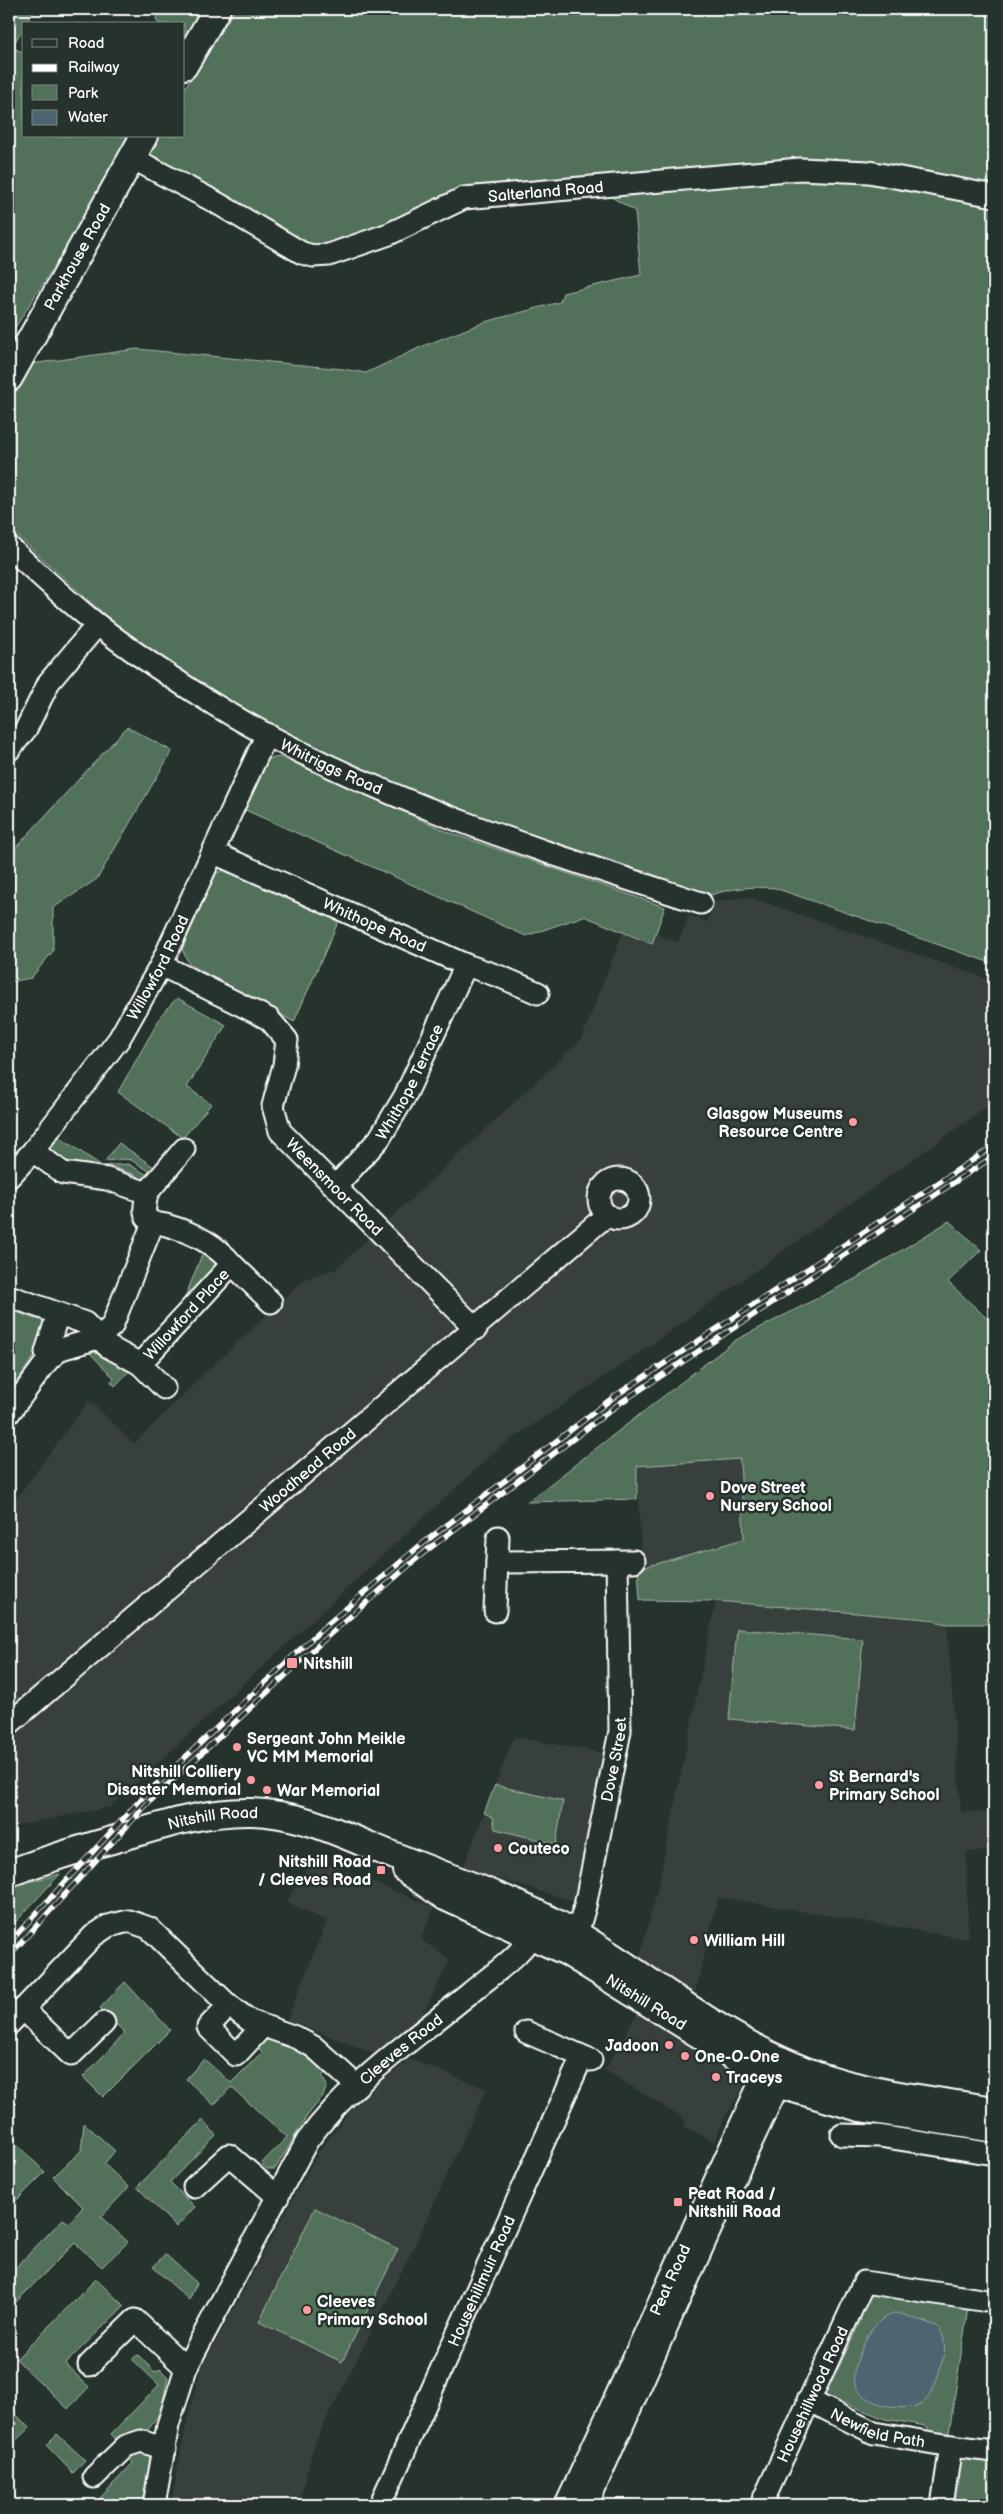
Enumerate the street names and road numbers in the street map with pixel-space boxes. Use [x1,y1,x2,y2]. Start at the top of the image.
street label: Salterland Road [487,178,604,207]
street label: Parkhouse Road [41,201,115,314]
street label: Whitriggs Road [277,736,385,800]
street label: Whithope Road [320,895,429,957]
street label: Willowford Road [124,913,194,1024]
street label: Whithope Terrace [373,1021,448,1144]
street label: Weensmoor Road [281,1135,386,1240]
street label: Willowford Place [140,1265,234,1365]
street label: Woodhead Road [256,1425,361,1517]
street label: Dove Street [598,1717,631,1804]
street label: Nitshill Road [166,1804,258,1835]
street label: Nitshill Road [602,1971,689,2035]
street label: Cleeves Road [356,2011,447,2090]
street label: Househillmuir Road [445,2213,520,2350]
street label: Peat Road [646,2242,695,2319]
street label: Househillwood Road [774,2324,853,2466]
street label: Newfield Path [827,2405,926,2452]

